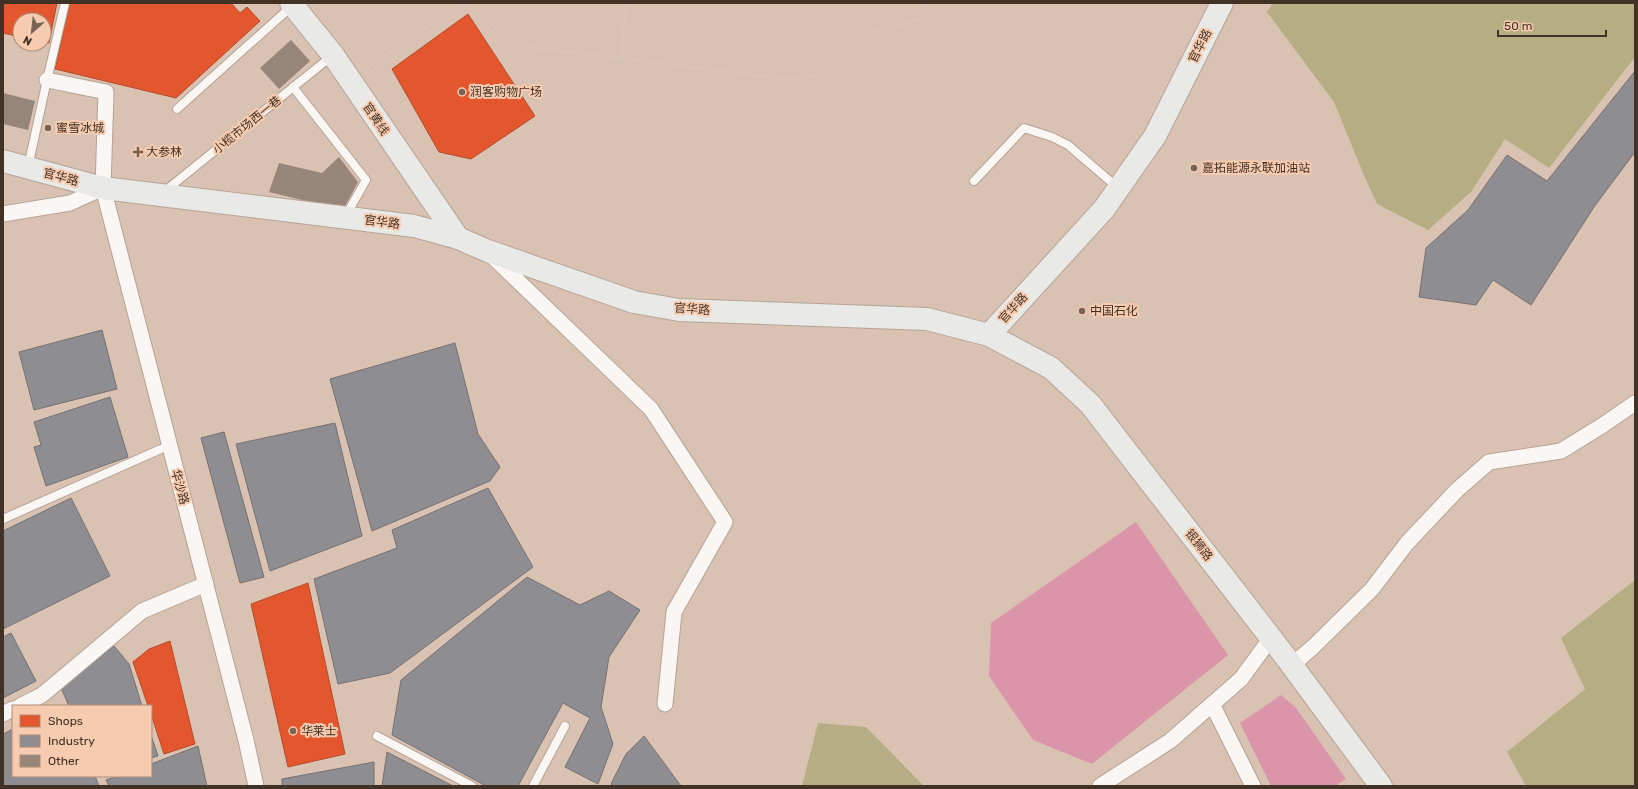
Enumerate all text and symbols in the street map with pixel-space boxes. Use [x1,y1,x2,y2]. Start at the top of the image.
north arrow [12,12,52,52]
scale bar [1498,12,1606,38]
text: 50 m [1504,19,1532,33]
street label: 官华路 [1186,27,1214,65]
text: N [21,33,34,48]
place label: 润客购物广场 [470,85,542,99]
marker: 润客购物广场 [457,87,467,97]
street label: 小榄市场西一巷 [210,93,284,157]
street label: 官黄线 [360,100,392,138]
place label: 蜜雪冰城 [56,121,104,135]
marker: 蜜雪冰城 [43,123,53,133]
place label: 大参林 [146,145,182,159]
marker: 大参林 [133,147,143,157]
place label: 嘉拓能源永联加油站 [1202,161,1310,175]
marker: 嘉拓能源永联加油站 [1189,163,1199,173]
street label: 官华路 [42,166,80,188]
street label: 官华路 [363,213,401,231]
street label: 官华路 [996,290,1030,326]
street label: 官华路 [674,301,710,317]
place label: 中国石化 [1090,304,1138,318]
marker: 中国石化 [1077,306,1087,316]
street label: 华沙路 [169,468,191,506]
street label: 银狮路 [1182,527,1216,563]
legend [12,705,152,777]
text: Shops [48,714,83,728]
place label: 华莱士 [301,724,337,738]
marker: 华莱士 [288,726,298,736]
text: Industry [48,734,95,748]
text: Other [48,754,80,768]

